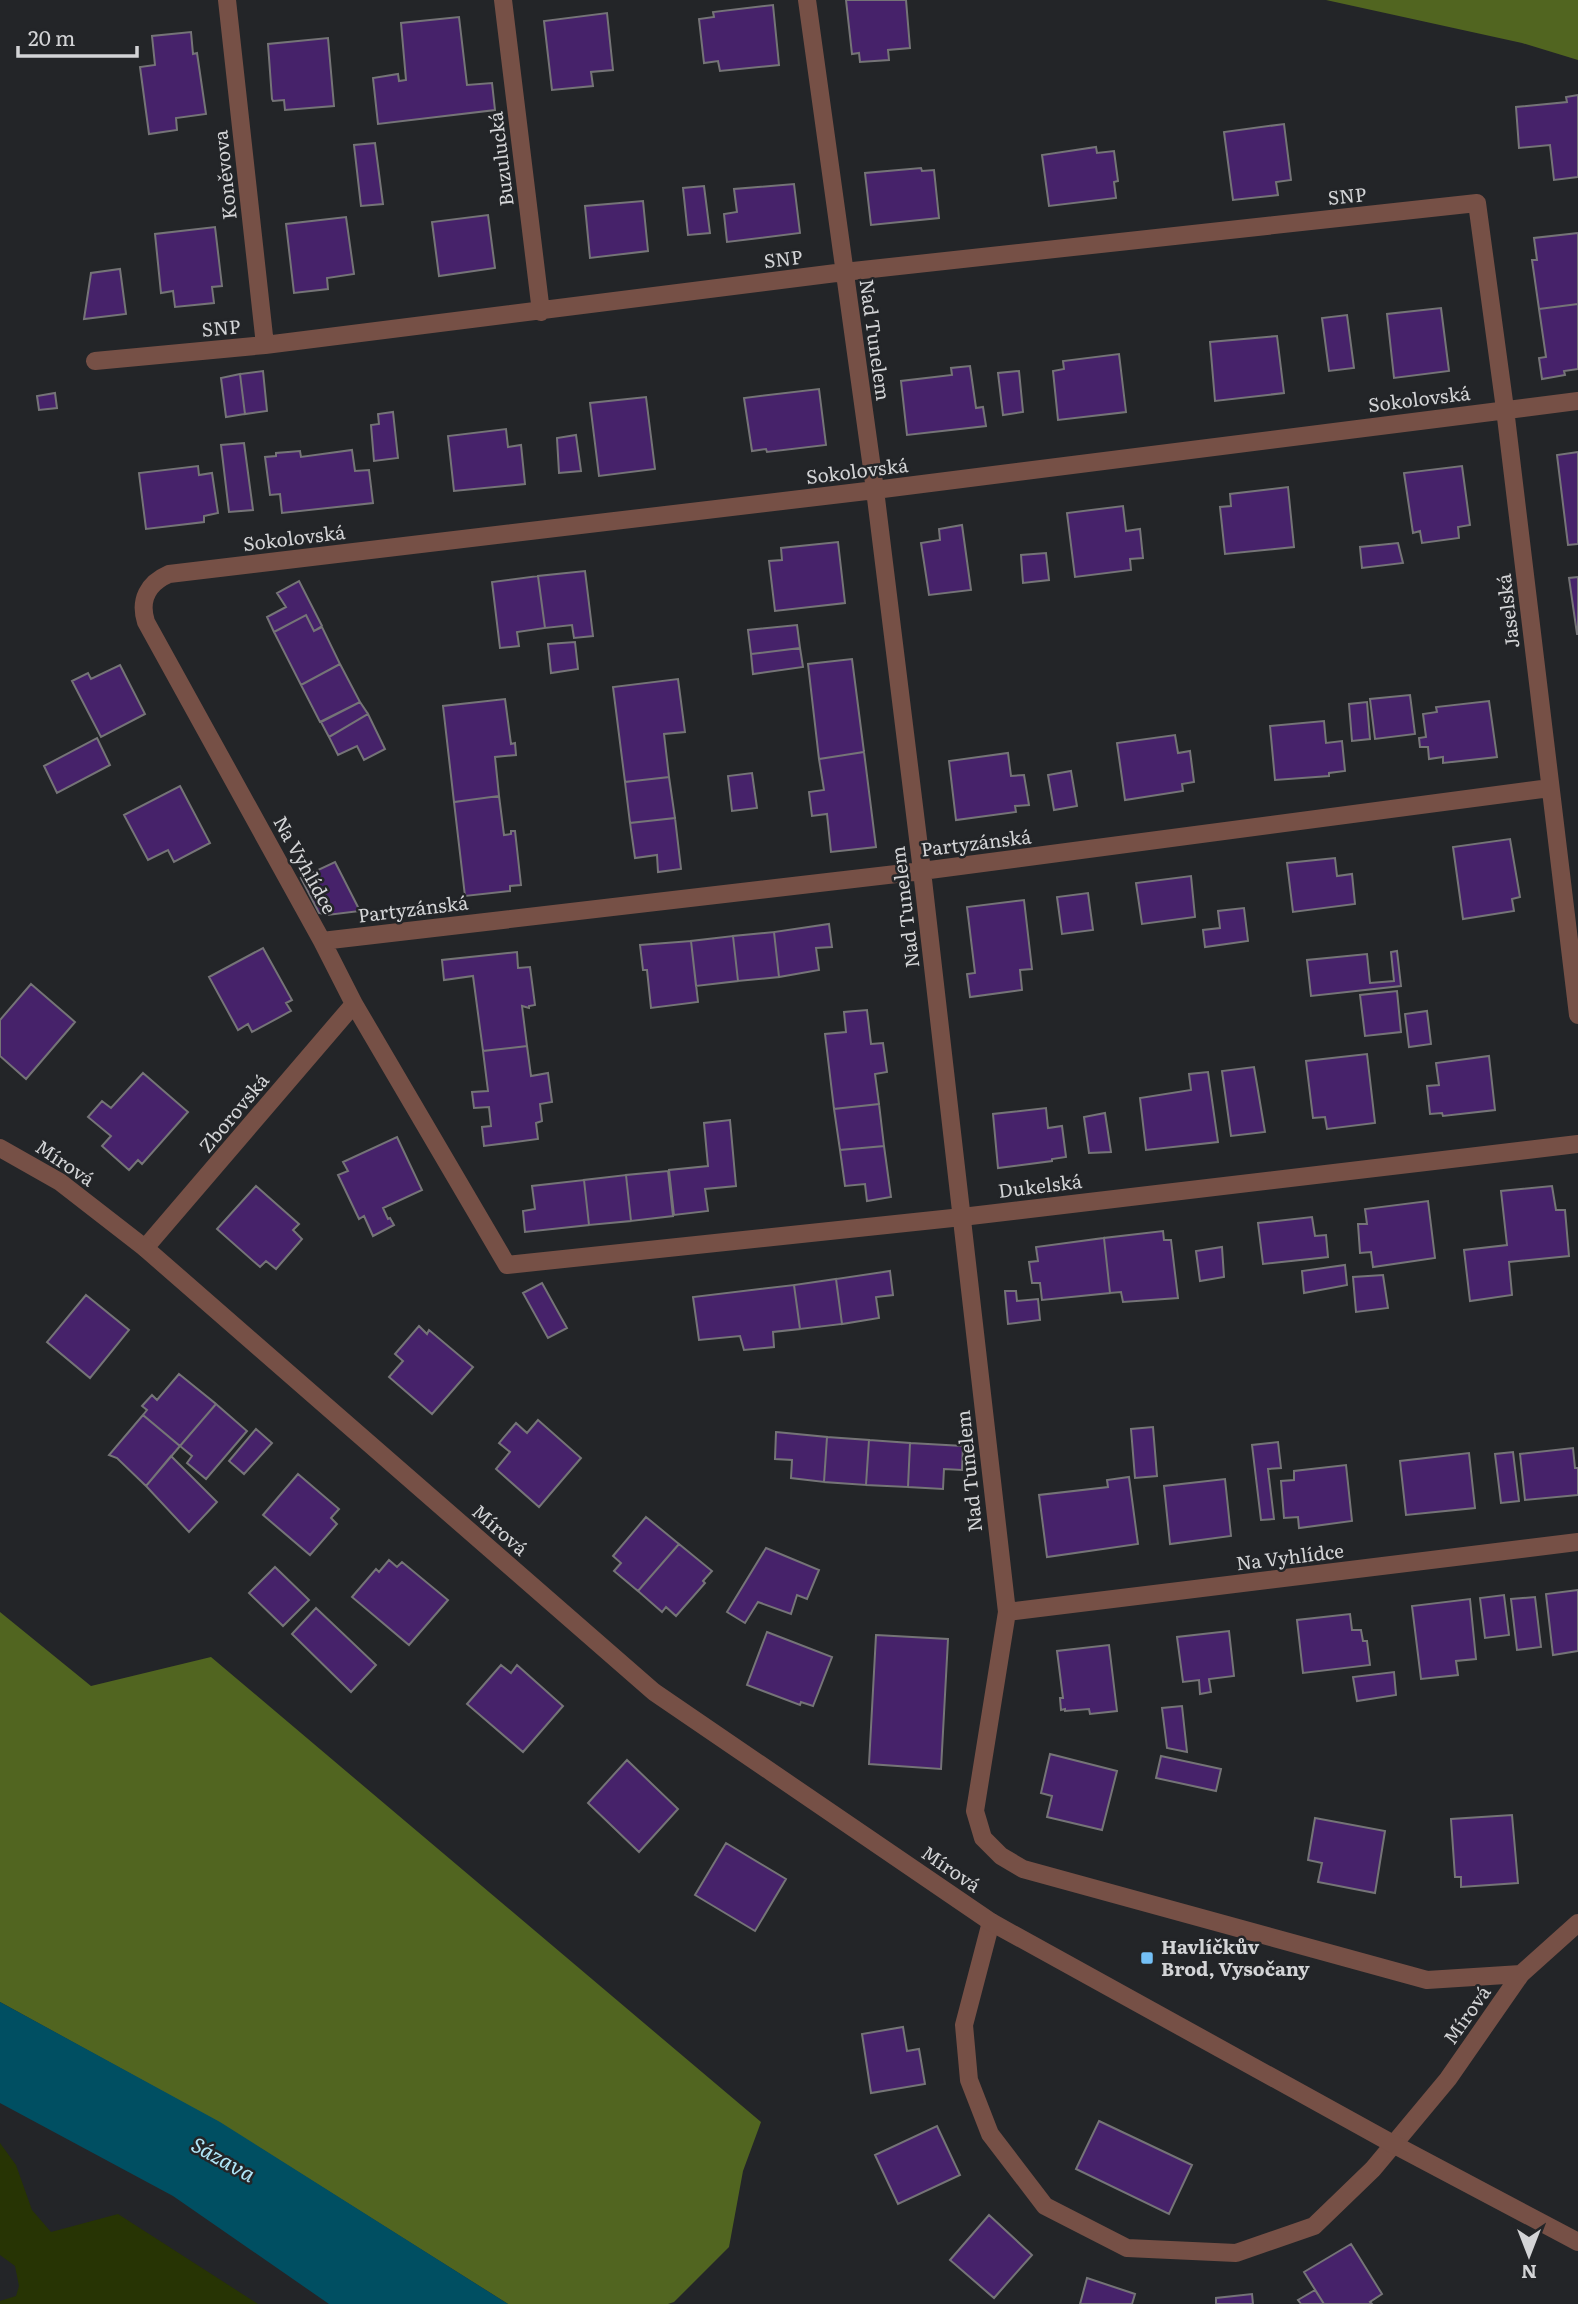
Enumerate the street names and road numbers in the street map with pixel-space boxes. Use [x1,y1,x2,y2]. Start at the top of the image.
street label: Buzulucká [480,109,520,208]
street label: Koněvova [205,128,243,221]
street label: SNP [1326,179,1368,211]
street label: SNP [762,242,804,274]
street label: Nad Tunelem [854,277,898,402]
street label: SNP [200,311,241,343]
street label: Sokolovská [1366,378,1472,418]
street label: Sokolovská [804,450,910,490]
street label: Sokolovská [241,517,347,557]
street label: Jaselská [1488,572,1525,650]
street label: Na Vyhlídce [267,810,344,919]
street label: Partyzánská [919,821,1033,863]
street label: Nad Tunelem [883,845,925,970]
street label: Partyzánská [356,887,470,929]
street label: Zborovská [192,1066,275,1158]
street label: Mírová [30,1132,101,1193]
street label: Dukelská [996,1166,1084,1204]
street label: Nad Tunelem [948,1409,988,1533]
street label: Mírová [467,1497,535,1562]
street label: Na Vyhlídce [1234,1535,1345,1577]
street label: Mírová [916,1838,987,1899]
street label: Mírová [1436,1979,1497,2050]

